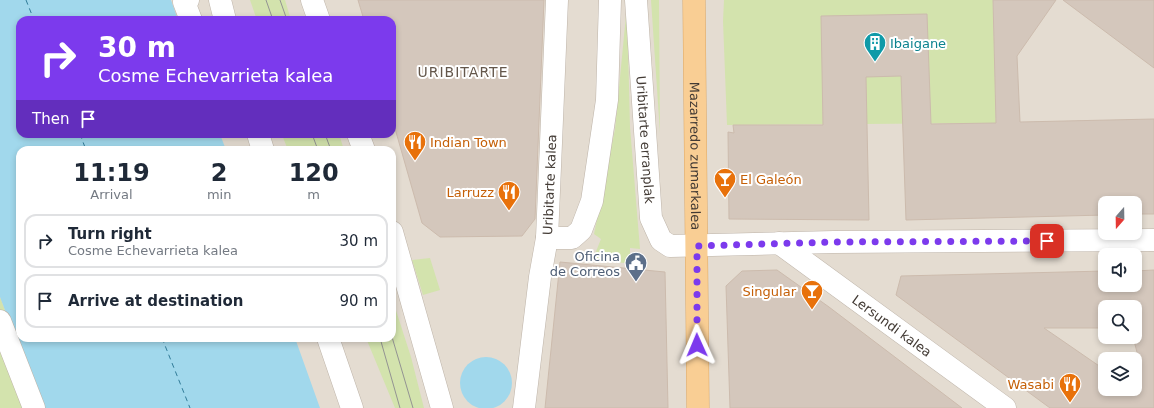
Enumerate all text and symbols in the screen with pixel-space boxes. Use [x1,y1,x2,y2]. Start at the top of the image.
building icon: Ibaigane [862,30,888,63]
text: 30 m [98,31,176,64]
icon: right [32,32,84,84]
place label: Ibaigane [890,36,946,51]
district label: URIBITARTE [418,64,509,80]
text: Cosme Echevarrieta kalea [98,65,333,86]
street label: Uribitarte erranplak [634,75,658,205]
street label: Mazarredo zumarkalea [687,82,704,230]
icon: arrive [77,108,99,130]
text: Then [32,110,69,128]
restaurant icon: Indian Town [402,129,428,162]
street label: Uribitarte kalea [540,134,559,235]
place label: Indian Town [430,135,507,150]
text: 11:19 [73,159,150,187]
text: 2 [211,159,227,187]
text: 120 [289,159,339,187]
bar icon: El Galeón [712,166,738,199]
place label: El Galeón [740,172,802,187]
restaurant icon: Larruzz [496,179,522,212]
place label: Larruzz [446,185,494,200]
text: Arrival [90,187,133,202]
text: min [207,187,231,202]
text: m [307,187,320,202]
north arrow [1098,196,1142,240]
map controls [1098,196,1142,396]
pin [1030,224,1064,258]
text: Turn right [68,225,152,243]
icon: right [34,230,56,252]
icon: arrive [1036,230,1058,252]
text: 30 m [340,232,378,250]
text: Cosme Echevarrieta kalea [68,243,238,258]
button: sound [1098,248,1142,292]
place label: Oficina de Correos [550,249,620,279]
public building icon: Oficina de Correos [623,250,649,283]
bar icon: Singular [799,278,825,311]
place label: Singular [742,284,797,299]
icon: arrive [34,290,56,312]
text: Arrive at destination [68,292,243,310]
text: 90 m [340,292,378,310]
street label: Lersundi kalea [849,292,935,359]
button: search [1098,300,1142,344]
position arrow [676,324,718,366]
button: layers [1098,352,1142,396]
restaurant icon: Wasabi [1057,371,1083,404]
place label: Wasabi [1007,377,1054,392]

